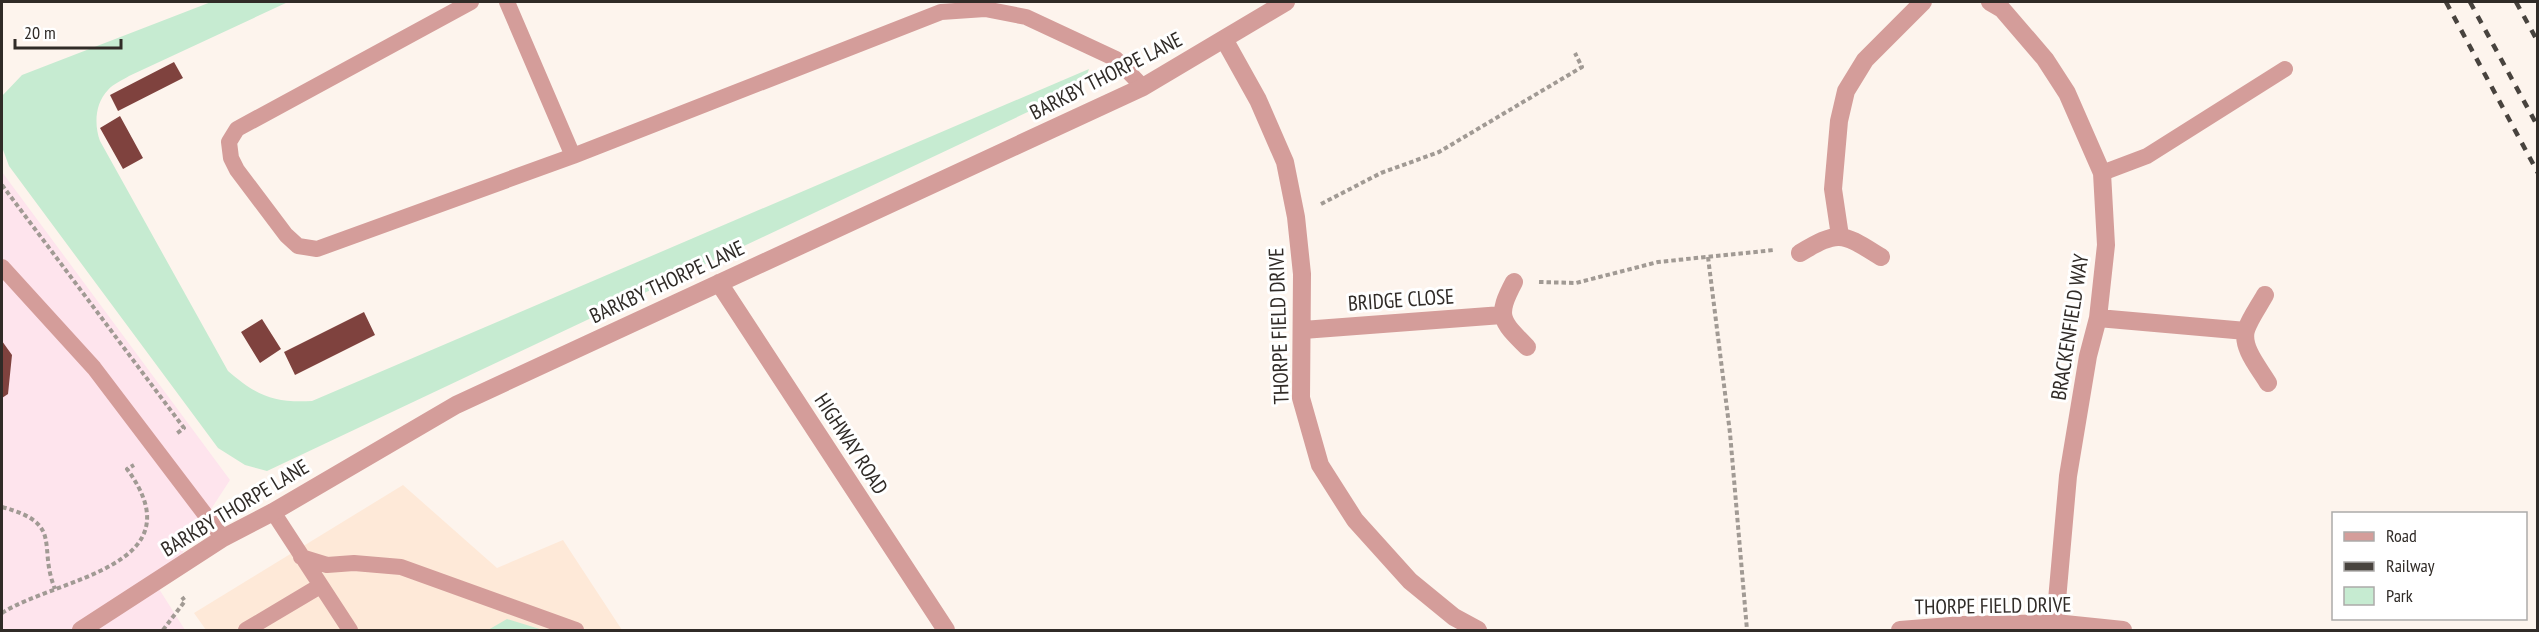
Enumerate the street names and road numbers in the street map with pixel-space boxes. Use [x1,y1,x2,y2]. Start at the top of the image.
street label: BARKBY THORPE LANE [1025,26,1187,126]
street label: BARKBY THORPE LANE [585,234,748,329]
street label: THORPE FIELD DRIVE [1262,247,1295,405]
street label: BRACKENFIELD WAY [2045,252,2094,402]
street label: BRIDGE CLOSE [1347,282,1455,317]
street label: HIGHWAY ROAD [809,388,894,499]
street label: BARKBY THORPE LANE [156,453,313,562]
street label: THORPE FIELD DRIVE [1914,591,2072,620]

